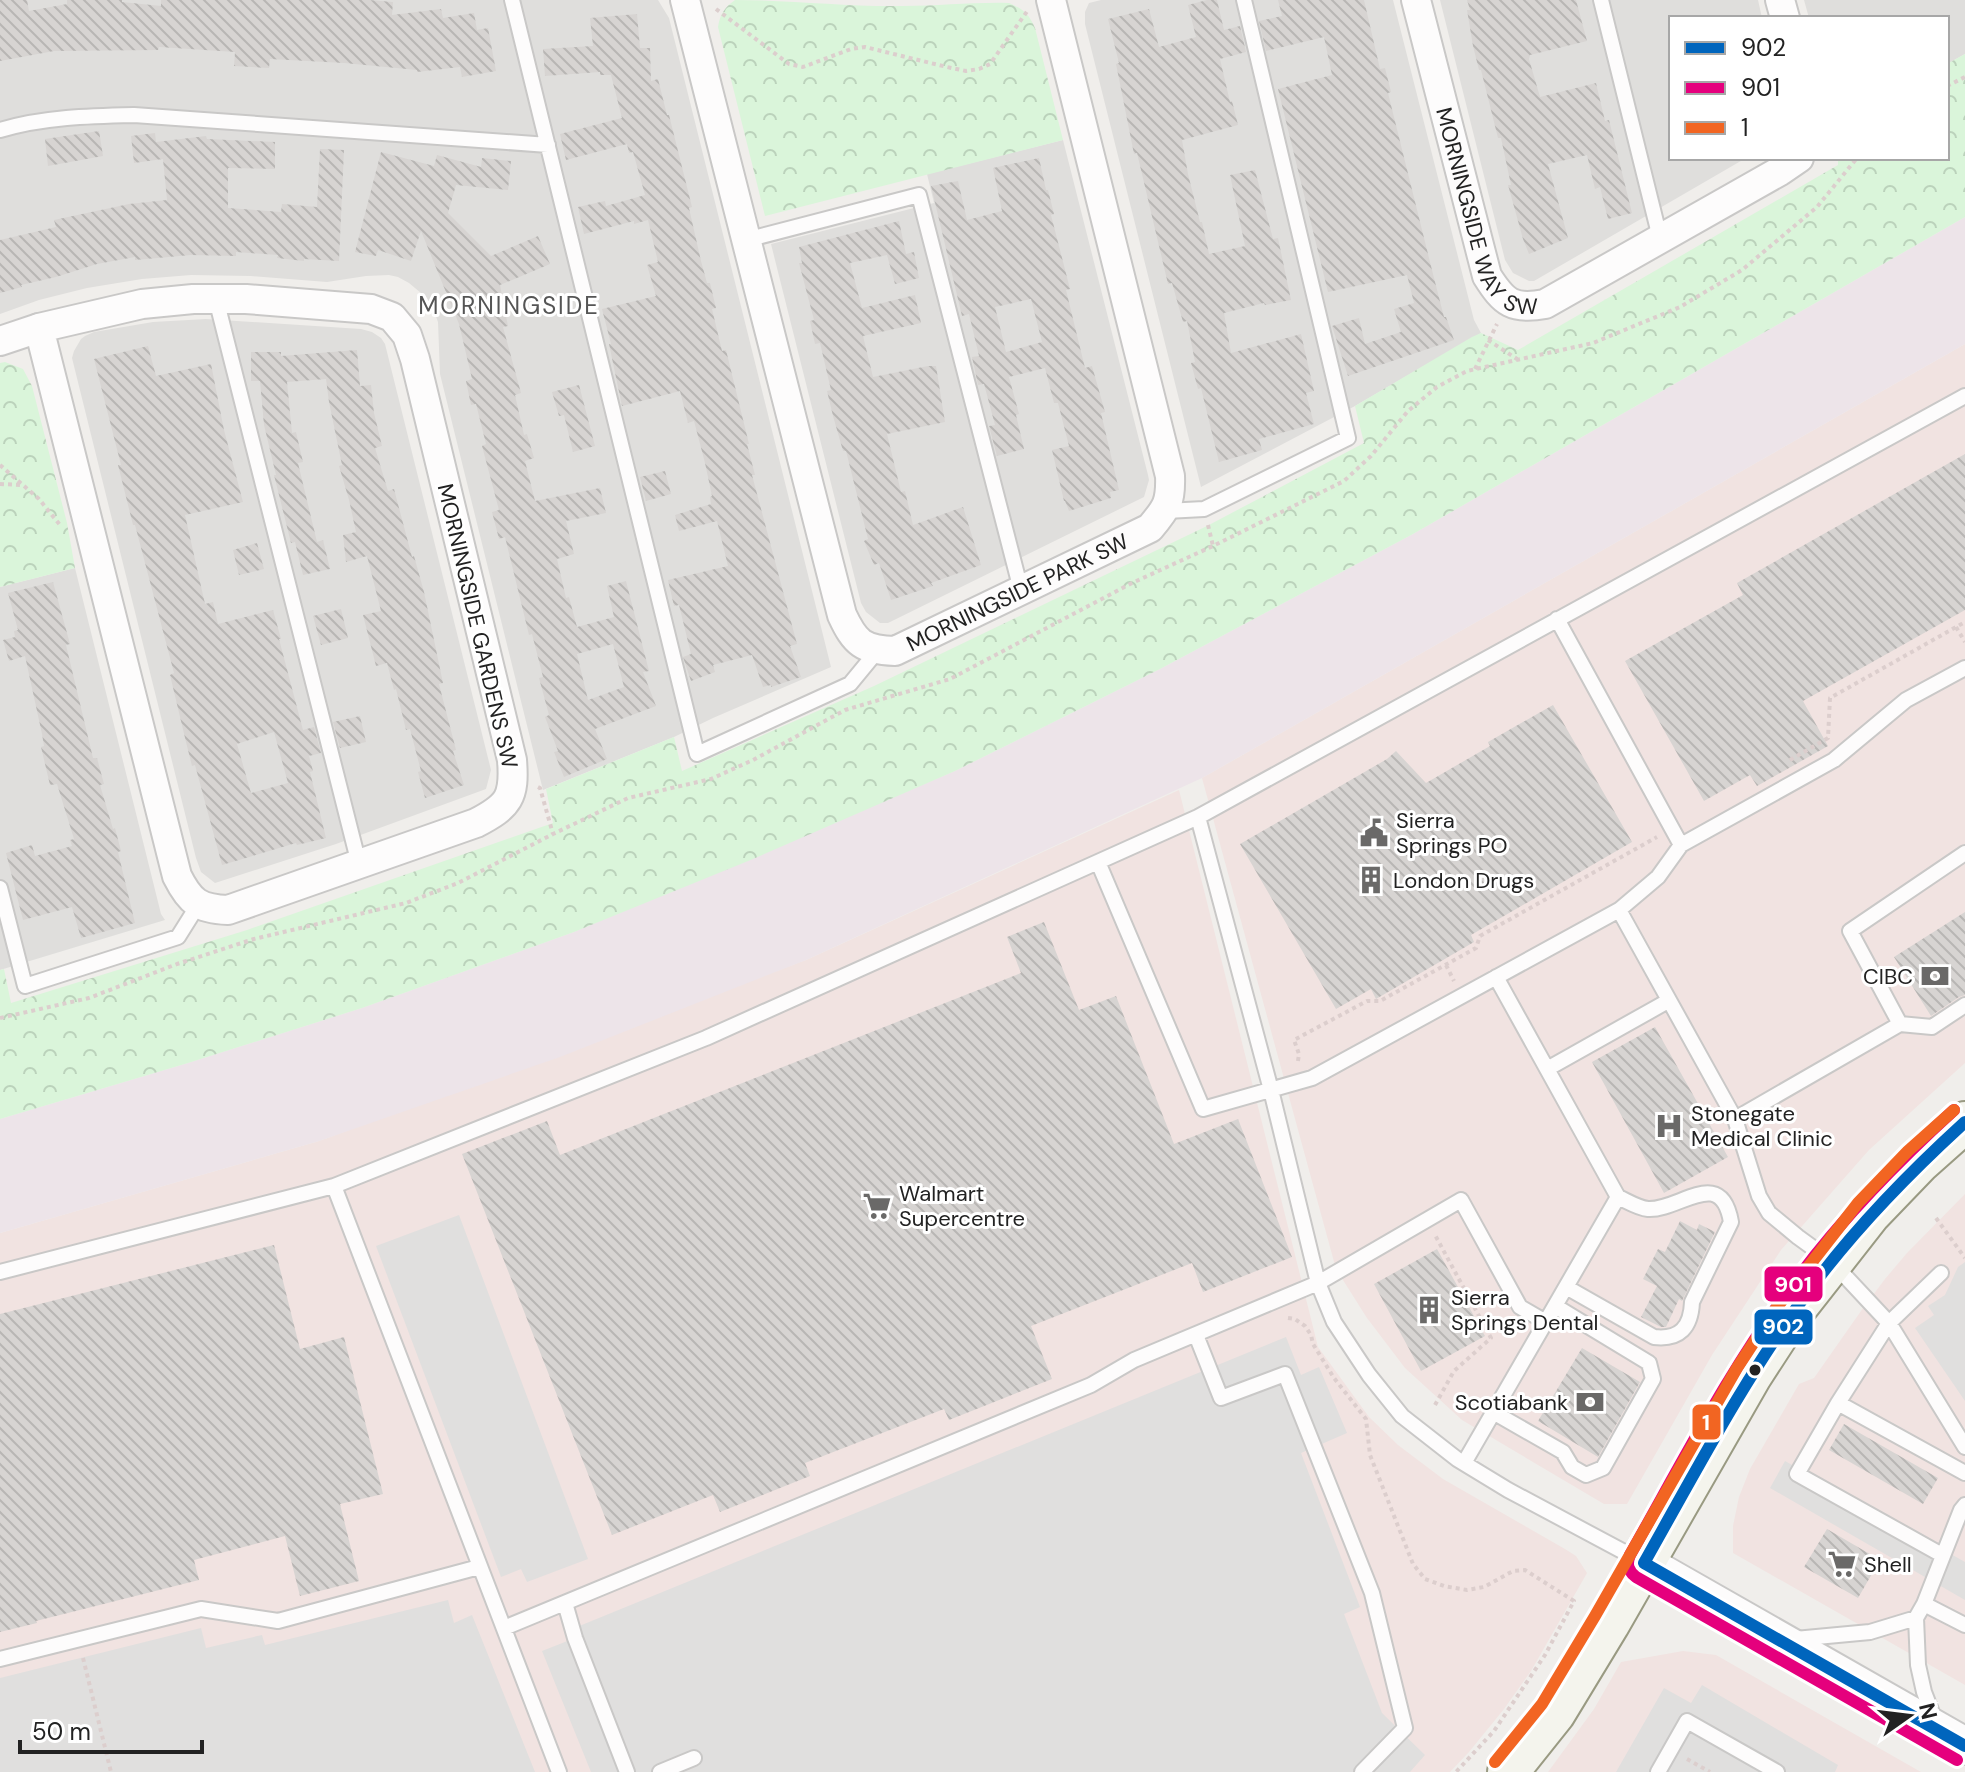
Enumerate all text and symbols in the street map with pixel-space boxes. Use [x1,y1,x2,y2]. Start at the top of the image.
legend [1669,16,1949,160]
text: 902 [1741,32,1786,63]
text: 901 [1741,72,1780,103]
street label: MORNINGSIDE WAY SW [1429,104,1538,321]
text: 1 [1741,112,1749,143]
district label: MORNINGSIDE [418,290,600,321]
street label: MORNINGSIDE GARDENS SW [431,481,524,771]
street label: MORNINGSIDE PARK SW [902,527,1133,658]
place label: Sierra Springs PO [1396,806,1508,860]
public building icon: Sierra Springs PO [1359,818,1389,848]
building icon: London Drugs [1356,865,1386,895]
place label: London Drugs [1393,866,1534,895]
bank icon: CIBC [1920,961,1950,991]
place label: CIBC [1863,962,1913,991]
place label: Stonegate Medical Clinic [1691,1099,1833,1153]
hospital icon: Stonegate Medical Clinic [1654,1111,1684,1141]
place label: Walmart Supercentre [899,1179,1025,1233]
supermarket icon: Walmart Supercentre [862,1191,892,1221]
line badge: 901 [1763,1265,1824,1303]
text: 901 [1774,1270,1812,1299]
place label: Sierra Springs Dental [1451,1283,1599,1337]
building icon: Sierra Springs Dental [1414,1295,1444,1325]
line badge: 902 [1753,1308,1814,1346]
text: 902 [1762,1312,1804,1341]
unlabelled marker [1747,1362,1763,1378]
bank icon: Scotiabank [1575,1387,1605,1417]
place label: Scotiabank [1455,1388,1568,1417]
line badge: 1 [1691,1403,1722,1441]
text: 1 [1702,1408,1710,1437]
supermarket icon: Shell [1827,1549,1857,1579]
place label: Shell [1864,1550,1912,1579]
north arrow [1869,1676,1949,1756]
text: N [1912,1700,1944,1723]
scale bar [20,1704,202,1754]
text: 50 m [32,1716,91,1747]

